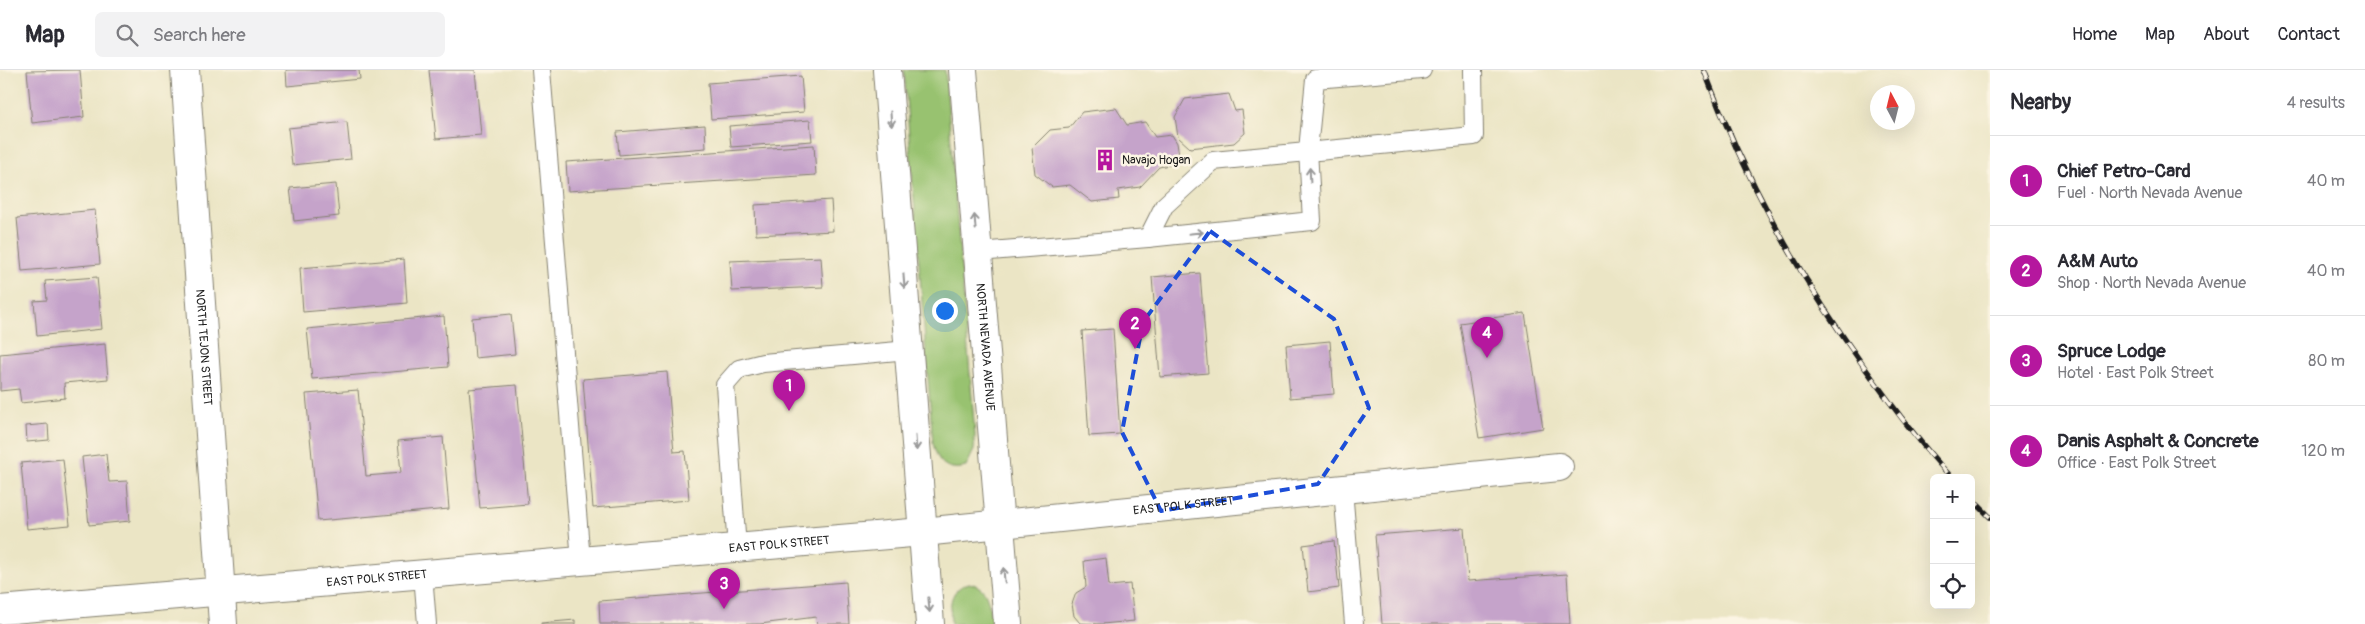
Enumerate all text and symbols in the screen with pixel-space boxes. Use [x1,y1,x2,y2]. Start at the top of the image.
search box [95,12,445,57]
text: Map [25,20,65,49]
icon: search [113,21,141,49]
text: Search here [153,23,246,47]
text: Home [2072,23,2117,46]
text: Map [2145,23,2175,46]
text: About [2203,23,2249,46]
text: Contact [2277,23,2340,46]
north arrow [1870,85,1915,130]
text: Nearby [2010,89,2071,116]
text: 4 results [2287,93,2345,113]
one-way arrow [886,110,895,126]
building icon: Navajo Hogan [1092,147,1118,173]
place label: Navajo Hogan [1122,153,1191,168]
text: Chief Petro-Card [2057,159,2191,183]
one-way arrow [1305,167,1314,183]
text: 1 [2023,171,2029,191]
text: 40 m [2307,171,2345,191]
text: Fuel · North Nevada Avenue [2057,183,2242,203]
one-way arrow [970,214,980,230]
one-way arrow [1188,228,1204,238]
text: A&M Auto [2057,249,2138,273]
text: 2 [2022,261,2030,281]
text: 40 m [2307,261,2345,281]
one-way arrow [899,272,908,288]
text: Shop · North Nevada Avenue [2057,273,2246,293]
street label: NORTH NEVADA AVENUE [973,283,998,412]
street label: NORTH TEJON STREET [193,289,216,406]
your location [932,298,958,324]
pin: 2 [1119,308,1151,349]
pin: 4 [1471,317,1503,358]
text: Spruce Lodge [2057,339,2166,363]
text: 3 [2022,351,2030,371]
text: 80 m [2308,351,2345,371]
text: Hotel · East Polk Street [2057,363,2214,383]
pin: 1 [773,370,805,411]
text: Danis Asphalt & Concrete [2057,429,2259,453]
one-way arrow [912,434,921,450]
text: 4 [2021,441,2031,461]
text: 120 m [2301,441,2345,461]
text: Office · East Polk Street [2057,453,2216,473]
map controls [1930,474,1975,609]
button: + [1930,474,1975,519]
street label: EAST POLK STREET [1132,493,1235,518]
button: − [1930,519,1975,564]
street label: EAST POLK STREET [728,532,831,556]
button: locate [1930,564,1975,609]
street label: EAST POLK STREET [326,566,428,590]
pin: 3 [708,568,740,609]
one-way arrow [999,568,1009,584]
one-way arrow [924,596,934,612]

